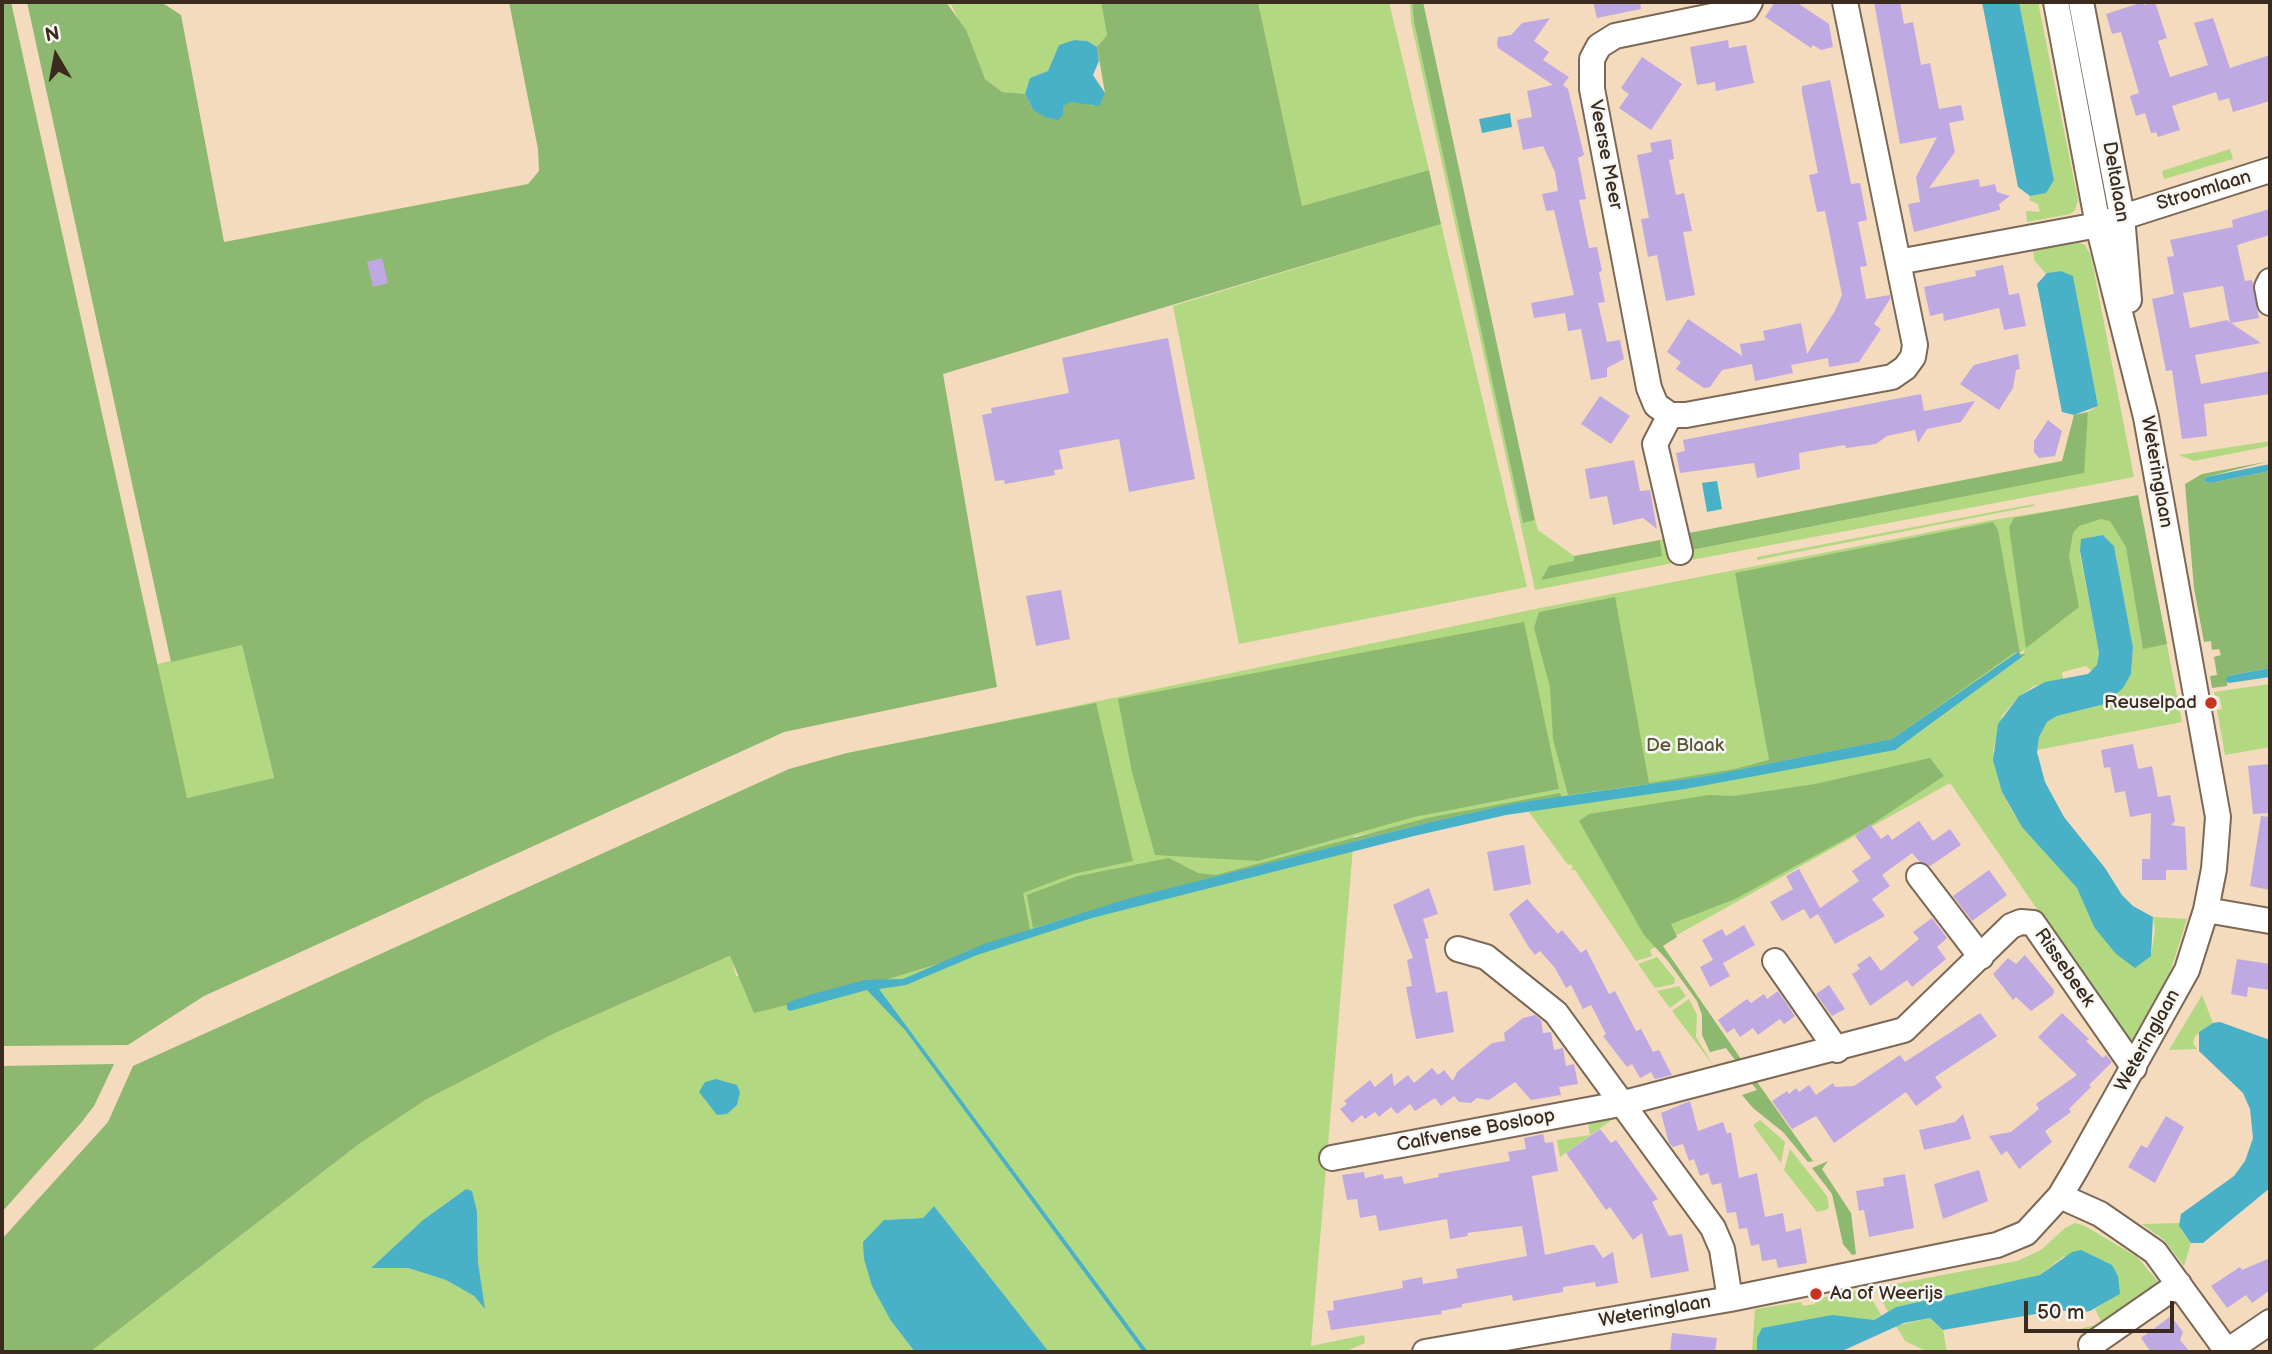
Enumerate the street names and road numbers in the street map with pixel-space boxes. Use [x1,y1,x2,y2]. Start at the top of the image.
street label: Veerse Meer [1583,98,1627,212]
street label: Deltalaan [2097,140,2133,224]
street label: Stroomlaan [2154,166,2254,216]
street label: Weteringlaan [2135,414,2177,530]
street label: Rissebeek [2029,924,2099,1012]
street label: Weteringlaan [2111,986,2185,1096]
street label: Calfvense Bosloop [1395,1104,1557,1158]
street label: Weteringlaan [1597,1291,1713,1333]

